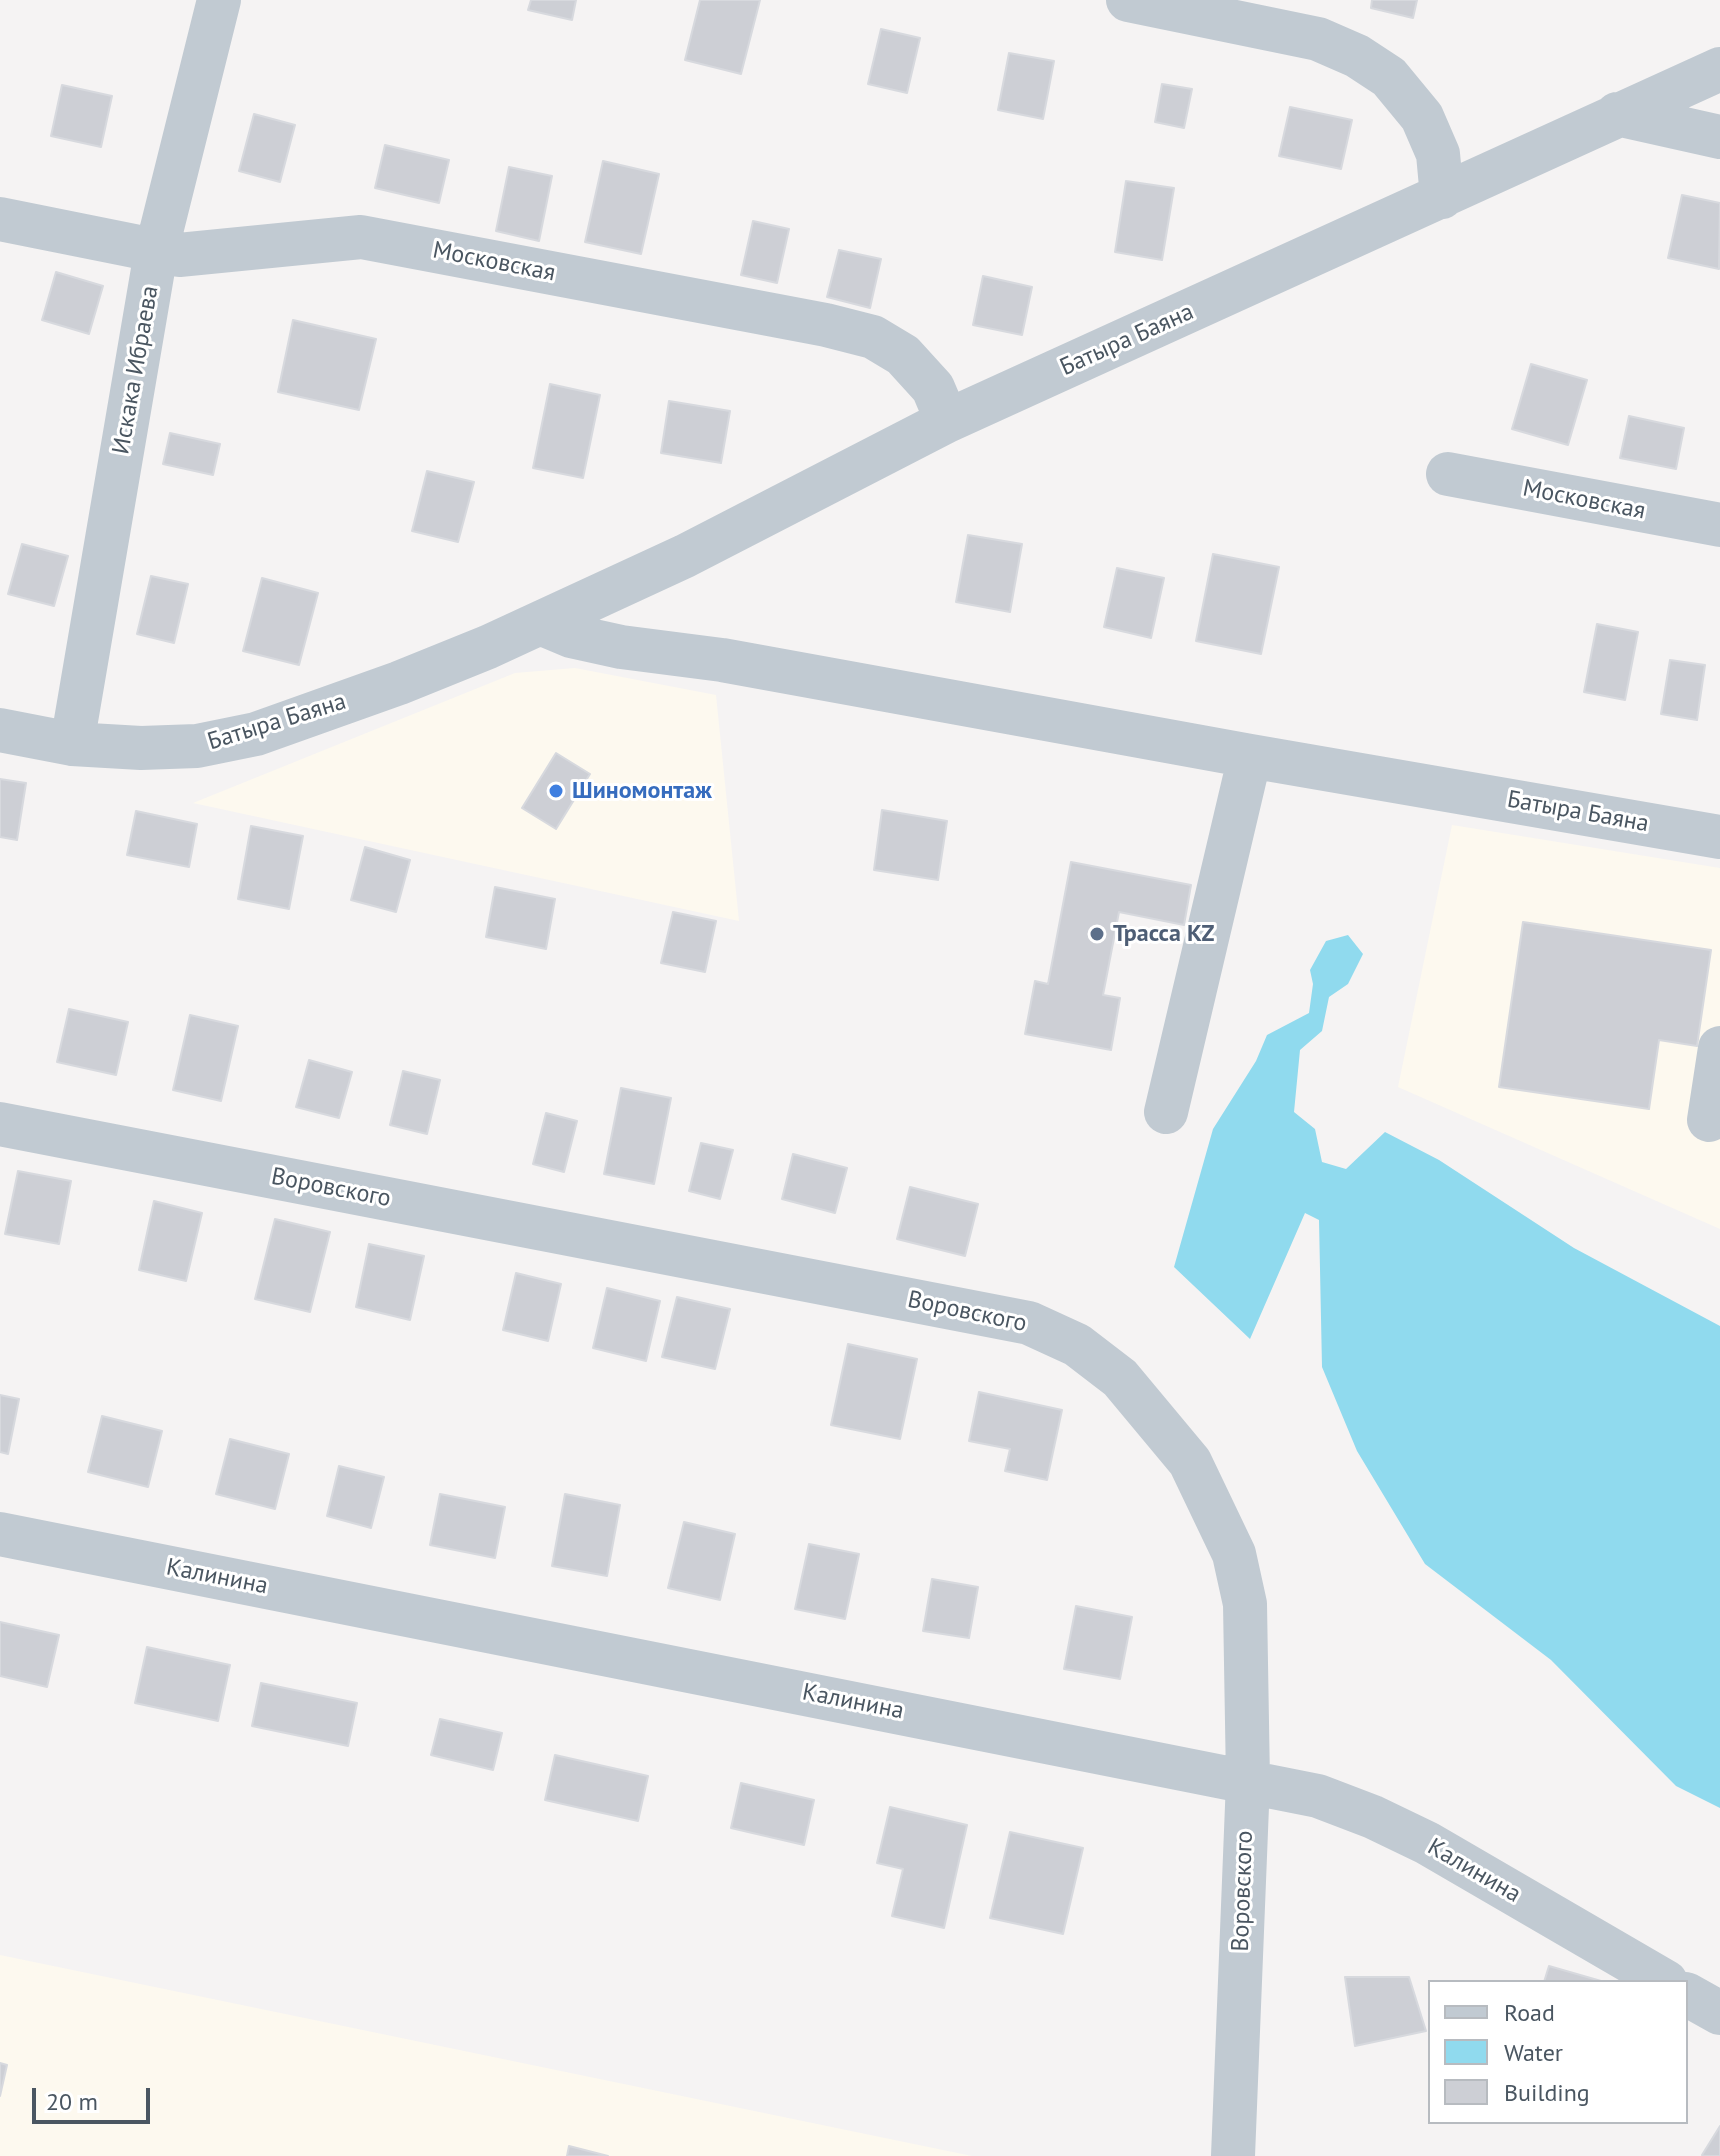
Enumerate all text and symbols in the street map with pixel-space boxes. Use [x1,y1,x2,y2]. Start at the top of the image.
street label: Московская [430,236,558,288]
street label: Искака Ибраева [107,284,165,456]
street label: Батыра Баяна [1056,298,1198,382]
street label: Московская [1520,474,1648,526]
street label: Батыра Баяна [204,687,350,757]
place label: Шиномонтаж [572,777,712,805]
marker: Шиномонтаж [547,782,565,800]
street label: Батыра Баяна [1505,785,1651,839]
place label: Трасса KZ [1113,920,1214,948]
marker: Трасса KZ [1088,925,1106,943]
street label: Воровского [269,1162,393,1214]
street label: Воровского [905,1285,1029,1339]
street label: Калинина [164,1553,270,1601]
street label: Калинина [800,1678,906,1726]
street label: Воровского [1226,1830,1260,1952]
street label: Калинина [1422,1833,1526,1909]
legend [1428,1980,1688,2124]
text: Road [1504,1997,1555,2028]
text: Water [1504,2037,1563,2068]
scale bar [36,2072,154,2122]
text: Building [1504,2077,1590,2108]
text: 20 m [46,2086,98,2117]

